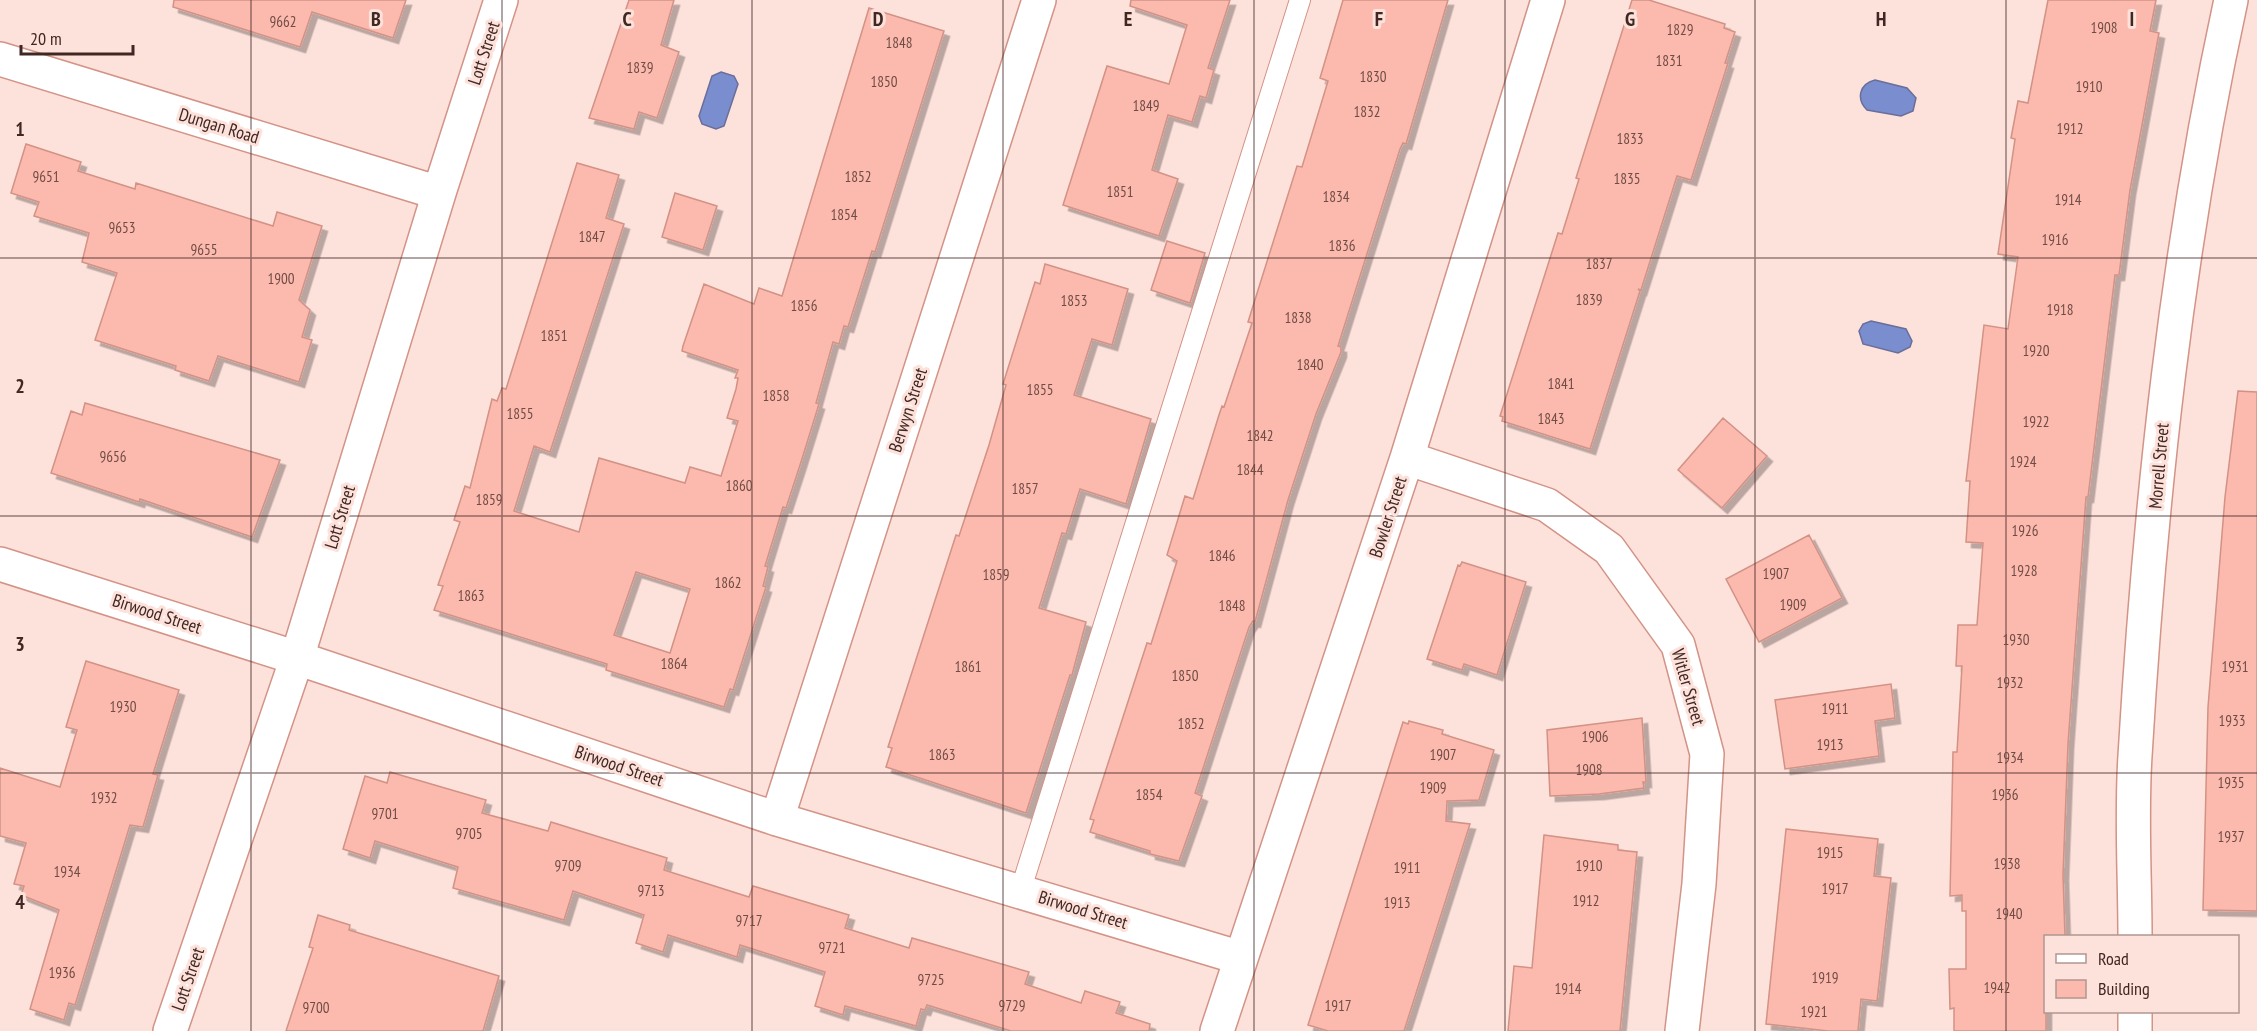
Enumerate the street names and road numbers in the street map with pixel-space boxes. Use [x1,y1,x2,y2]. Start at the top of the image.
street label: Lott Street [462,18,505,88]
street label: Dungan Road [176,102,262,149]
street label: Berwyn Street [883,365,932,455]
street label: Morrell Street [2143,422,2174,510]
street label: Bowler Street [1364,473,1412,561]
street label: Lott Street [319,482,360,552]
street label: Birwood Street [110,588,205,639]
street label: Witler Street [1667,646,1710,728]
street label: Birwood Street [572,740,667,791]
street label: Birwood Street [1036,885,1131,934]
street label: Lott Street [166,944,209,1014]

